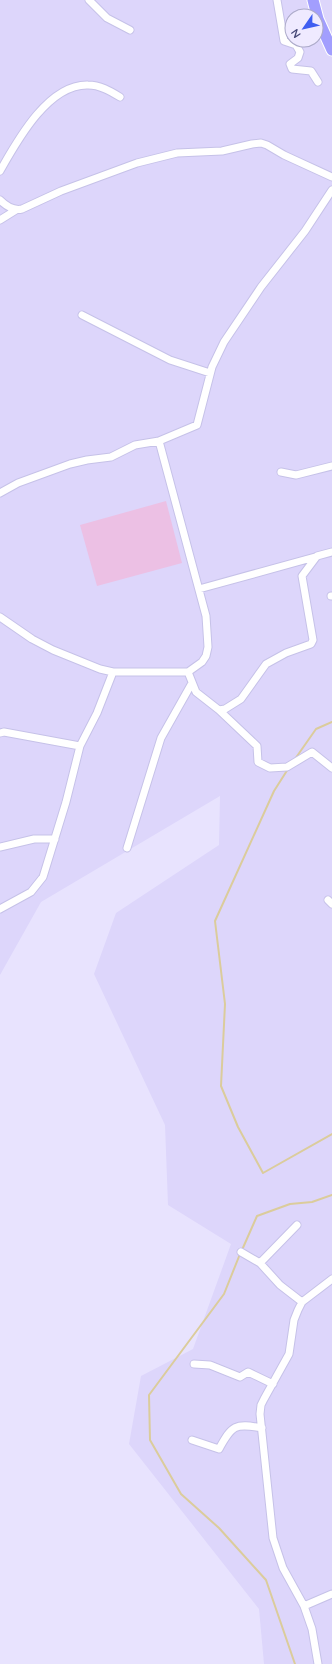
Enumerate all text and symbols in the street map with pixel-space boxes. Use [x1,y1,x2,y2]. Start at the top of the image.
north arrow [284,8,324,48]
text: N [288,26,304,41]

